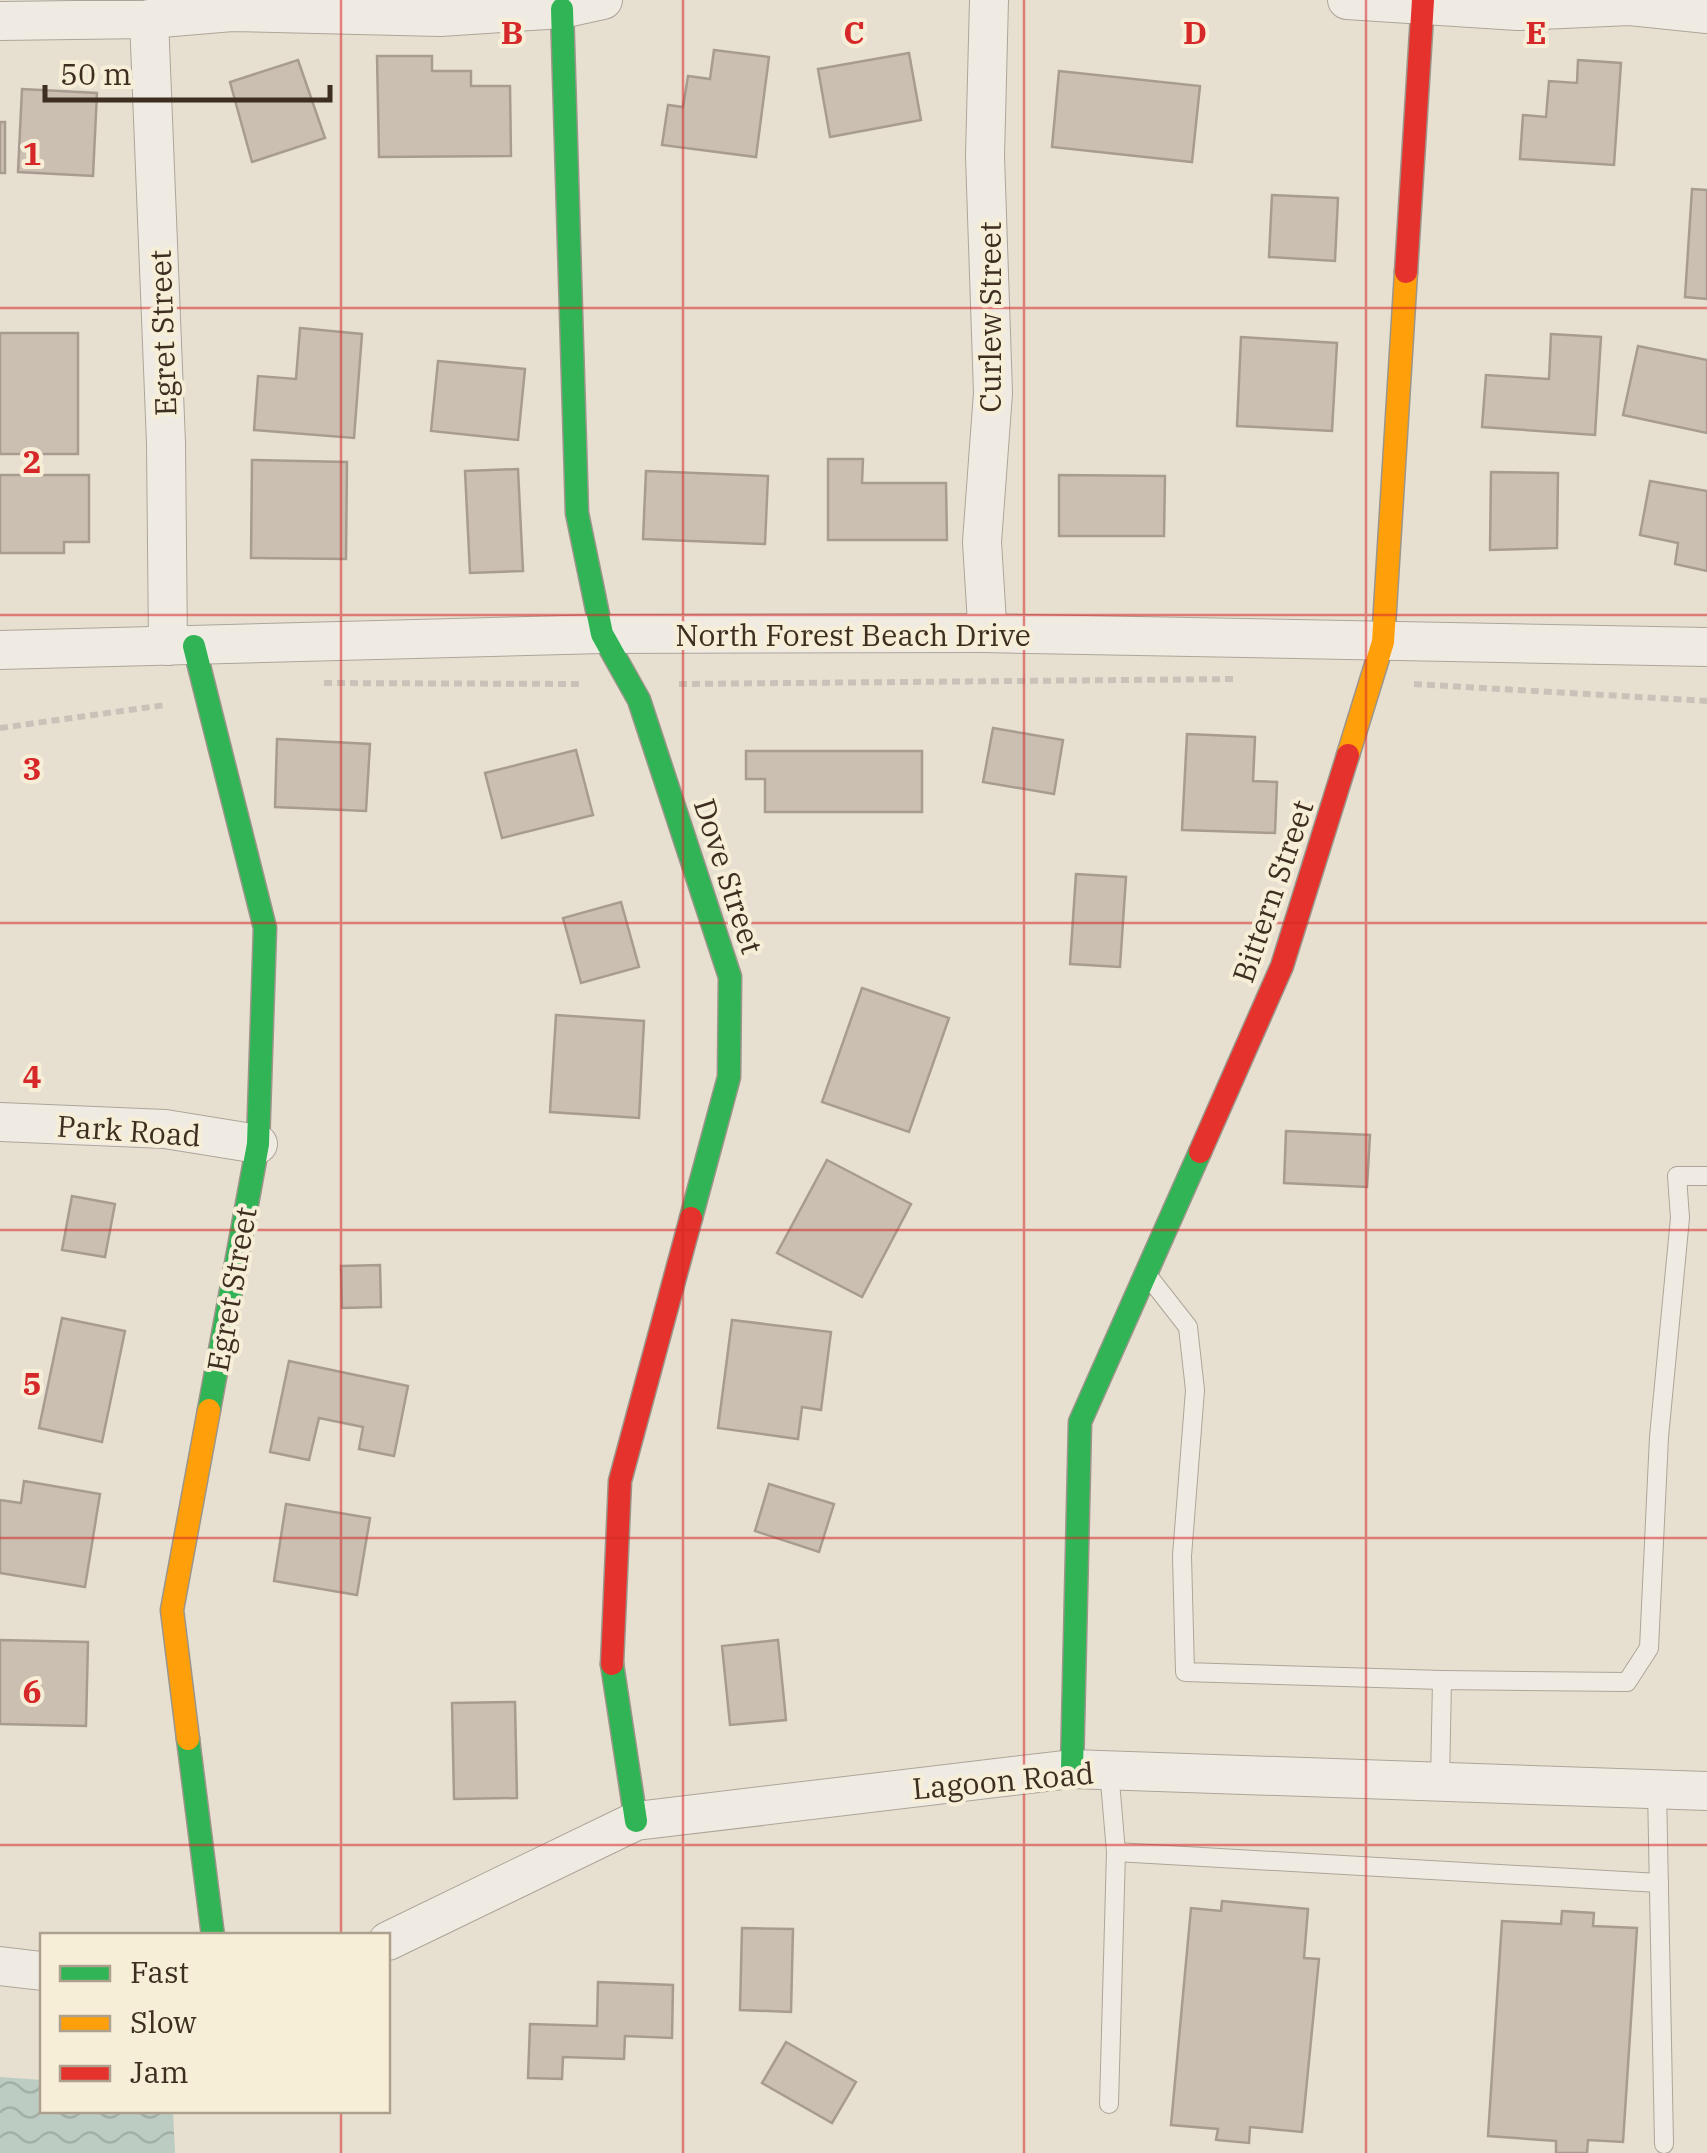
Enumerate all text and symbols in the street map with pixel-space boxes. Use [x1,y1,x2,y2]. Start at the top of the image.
text: B [501,11,523,53]
text: C [843,11,865,53]
text: D [1183,11,1207,53]
text: E [1525,11,1547,53]
scale bar [45,40,330,102]
text: 50 m [60,54,132,93]
text: 1 [22,132,42,174]
street label: Curlew Street [970,222,1009,412]
street label: Egret Street [140,249,184,417]
text: 2 [22,440,42,482]
street label: North Forest Beach Drive [675,615,1031,654]
text: 3 [22,747,42,789]
street label: Dove Street [686,793,772,959]
street label: Bittern Street [1223,795,1321,987]
text: 4 [22,1055,42,1097]
street label: Park Road [56,1106,202,1154]
street label: Egret Street [197,1204,265,1374]
text: 5 [22,1362,42,1404]
text: 6 [22,1670,42,1712]
street label: Lagoon Road [911,1753,1095,1807]
legend [40,1933,390,2113]
text: Fast [130,1952,189,1991]
text: Slow [130,2002,197,2041]
text: Jam [130,2052,189,2091]

